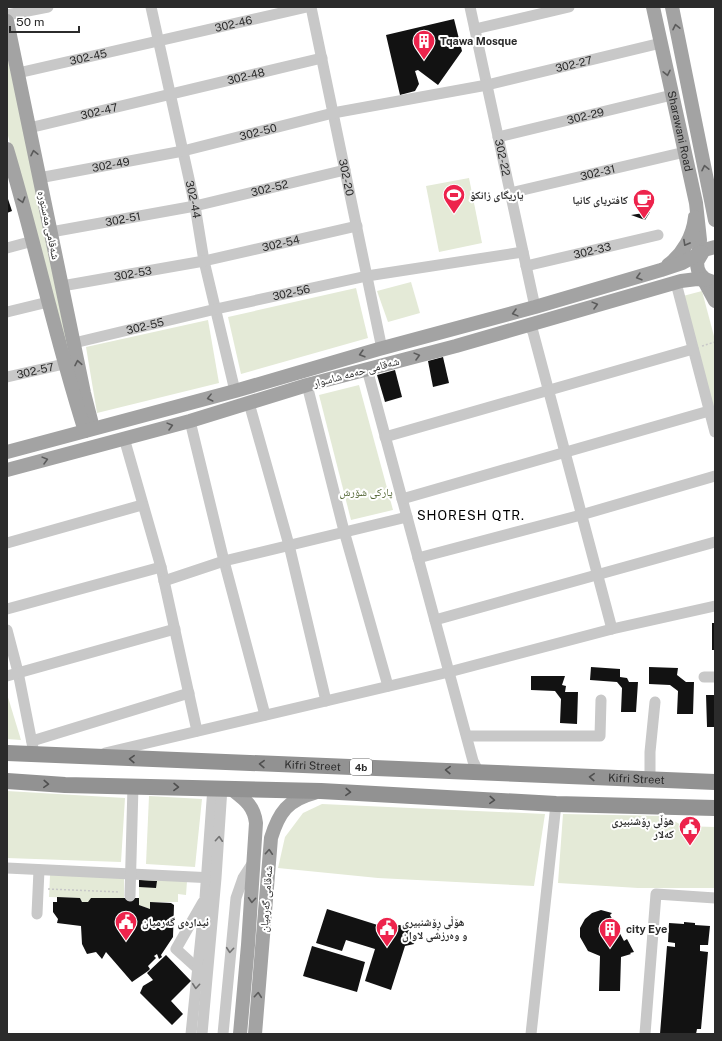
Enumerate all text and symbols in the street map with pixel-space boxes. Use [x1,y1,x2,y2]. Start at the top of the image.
scale bar [10,8,79,34]
street label: 302-46 [214,14,253,34]
text: 50 m [16,15,44,29]
one-way arrow [672,24,680,30]
building icon: Tqawa Mosque [411,28,437,61]
place label: Tqawa Mosque [440,35,517,47]
street label: 302-45 [68,47,108,67]
street label: 302-27 [554,54,594,74]
street label: 302-48 [226,66,266,86]
one-way arrow [663,69,671,76]
street label: Sharawani Road [666,90,695,172]
street label: 302-47 [79,101,119,122]
street label: 302-29 [566,106,605,126]
street label: 302-50 [238,121,278,142]
street label: 302-22 [493,138,513,178]
one-way arrow [30,150,38,157]
street label: 302-49 [91,155,131,174]
street label: 302-20 [337,158,356,197]
street label: 302-31 [579,163,616,182]
one-way arrow [701,165,710,171]
street label: 302-52 [250,178,290,198]
street label: 302-44 [184,179,203,219]
sports icon: یاریگای زانکۆ [441,182,467,215]
cafe icon: کافتریای کانیا [631,187,657,220]
place label: یاریگای زانکۆ [470,189,524,203]
street label: شەقامی مەستورە [35,190,62,261]
place label: کافتریای کانیا [572,194,628,208]
one-way arrow [17,197,25,203]
street label: 302-51 [104,210,142,228]
street label: 302-54 [261,233,301,254]
one-way arrow [684,239,691,246]
street label: 302-33 [572,240,612,261]
street label: 302-53 [113,264,153,283]
one-way arrow [636,272,643,280]
street label: 302-56 [271,283,311,303]
one-way arrow [592,301,599,310]
one-way arrow [511,308,518,317]
street label: 302-55 [125,316,165,336]
one-way arrow [359,349,366,358]
one-way arrow [413,353,420,361]
street label: شەقامی حەمە شاسوار [311,355,401,391]
street label: 302-57 [15,360,55,381]
one-way arrow [74,360,83,366]
one-way arrow [207,393,213,401]
one-way arrow [166,422,173,431]
one-way arrow [41,456,48,464]
park label: پارکی شۆرش [339,486,393,499]
district label: SHORESH QTR. [417,508,525,523]
one-way arrow [129,755,135,764]
street label: Kifri Street [284,758,341,773]
road number: 4b [350,759,372,775]
one-way arrow [259,760,265,768]
one-way arrow [445,766,451,775]
one-way arrow [589,772,595,781]
street label: Kifri Street [608,772,665,786]
one-way arrow [43,779,49,788]
one-way arrow [173,783,179,791]
one-way arrow [345,788,351,797]
one-way arrow [489,796,495,804]
place label: هۆڵی ڕۆشنبیری کەلار [611,814,674,841]
public building icon: هۆڵی ڕۆشنبیری کەلار [677,814,703,847]
one-way arrow [214,836,223,842]
one-way arrow [265,849,274,855]
street label: شەقامی گەرمیان [258,865,275,933]
one-way arrow [247,897,256,903]
public building icon: ئیدارەی گەرمیان [113,909,139,942]
public building icon: هۆڵی ڕۆشنبیری و وەرزشی لاوان [374,915,400,948]
place label: هۆڵی ڕۆشنبیری و وەرزشی لاوان [402,915,467,943]
place label: ئیدارەی گەرمیان [142,916,209,930]
building icon: city Eye [597,916,623,949]
place label: city Eye [626,923,667,935]
one-way arrow [226,947,235,953]
one-way arrow [191,983,200,989]
one-way arrow [254,992,263,998]

